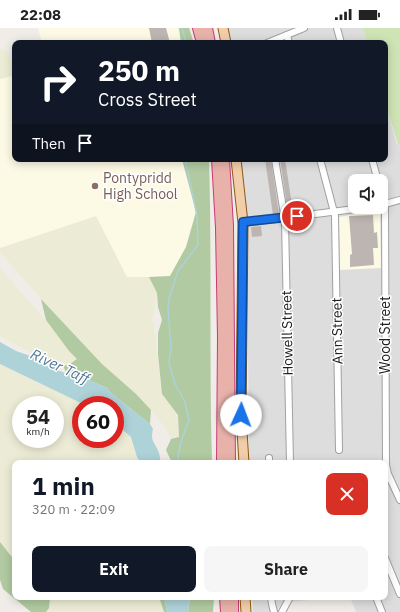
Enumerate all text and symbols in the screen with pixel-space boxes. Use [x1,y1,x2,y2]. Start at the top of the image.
text: 22:08 [20,5,61,24]
text: 250 m [98,52,180,89]
icon: right [32,56,84,108]
text: Cross Street [98,88,197,111]
icon: arrive [74,132,96,154]
text: Then [32,134,66,153]
place label: Pontypridd High School [103,169,178,203]
map controls [348,174,388,214]
button: sound [348,174,388,214]
marker: Pontypridd High School [90,181,100,191]
pin [280,199,314,233]
icon: arrive [286,205,308,227]
street label: Howell Street [277,290,297,376]
street label: Wood Street [376,296,394,374]
street label: Ann Street [327,297,347,364]
water label: River Taff [28,344,94,388]
position arrow [220,394,262,436]
speed limit sign: 60 [72,396,124,448]
text: 54 [26,403,50,430]
text: km/h [26,425,50,438]
text: 1 min [32,470,95,502]
button: close [326,473,368,515]
text: 320 m · 22:09 [32,501,115,518]
button: Exit [32,546,196,592]
button: Share [204,546,368,592]

